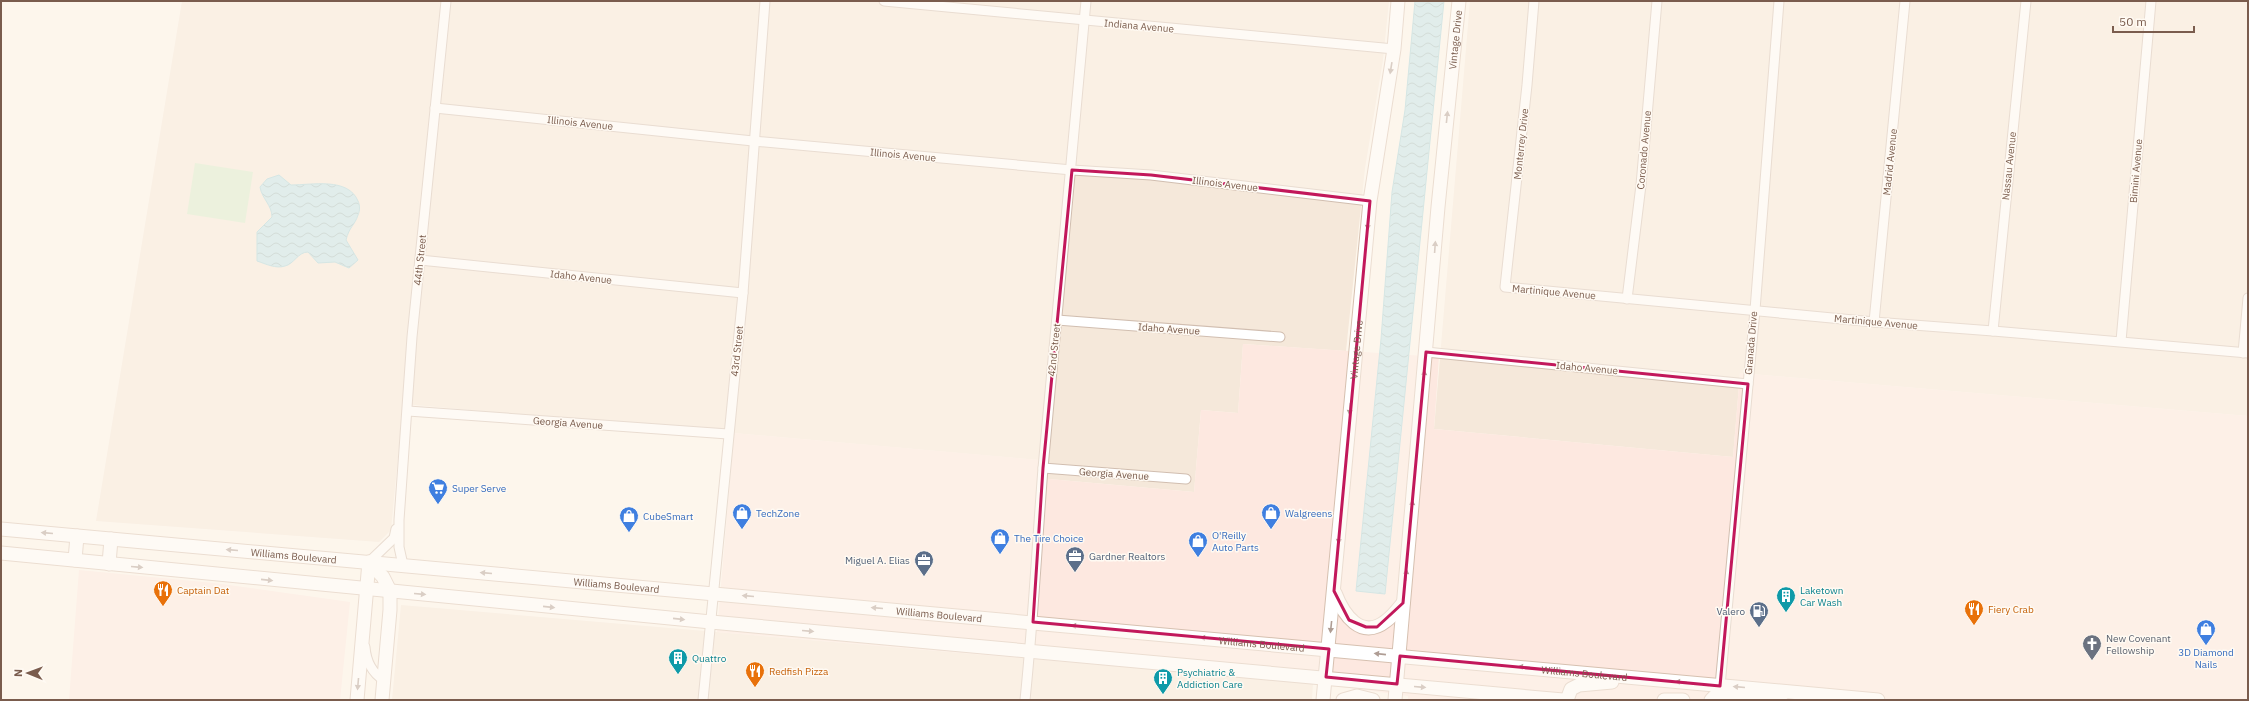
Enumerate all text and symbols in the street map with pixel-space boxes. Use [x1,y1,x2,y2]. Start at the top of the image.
scale bar [2113,8,2194,34]
street label: Vintage Drive [1446,9,1465,70]
text: 50 m [2119,14,2147,29]
street label: Indiana Avenue [1104,16,1175,36]
one-way arrow [1388,61,1394,74]
street label: Monterrey Drive [1511,107,1531,180]
street label: Coronado Avenue [1634,109,1654,190]
one-way arrow [1444,111,1451,124]
street label: Illinois Avenue [546,113,614,133]
street label: Madrid Avenue [1880,128,1900,196]
street label: Nassau Avenue [1999,131,2019,201]
street label: Bimini Avenue [2127,138,2145,204]
street label: Illinois Avenue [869,146,937,164]
street label: Illinois Avenue [1191,174,1259,195]
one-way arrow [1365,218,1371,230]
street label: 44th Street [411,233,429,286]
one-way arrow [1432,241,1439,253]
street label: Idaho Avenue [549,267,613,287]
street label: Martinique Avenue [1512,282,1597,302]
street label: Granada Drive [1742,310,1760,375]
street label: Martinique Avenue [1834,312,1919,332]
street label: Vintage Drive [1347,319,1365,380]
street label: Idaho Avenue [1138,320,1201,338]
street label: 42nd Street [1045,322,1063,377]
street label: 43rd Street [728,324,746,377]
street label: Idaho Avenue [1555,359,1619,377]
one-way arrow [1420,370,1427,382]
one-way arrow [1347,403,1354,415]
street label: Georgia Avenue [532,414,604,432]
street label: Georgia Avenue [1078,465,1150,483]
supermarket icon: Super Serve [427,477,449,505]
place label: Super Serve [452,482,507,495]
one-way arrow [1409,500,1415,512]
shop icon: TechZone [731,502,753,530]
shop icon: Walgreens [1260,502,1282,530]
shop icon: CubeSmart [618,505,640,533]
place label: TechZone [756,507,800,520]
place label: Walgreens [1285,507,1332,520]
place label: CubeSmart [643,510,694,523]
shop icon: The Tire Choice [989,527,1011,555]
place label: O'Reilly Auto Parts [1212,529,1259,554]
one-way arrow [41,530,53,537]
shop icon: O'Reilly Auto Parts [1187,530,1209,558]
place label: The Tire Choice [1014,532,1084,545]
one-way arrow [1335,532,1342,544]
street label: Williams Boulevard [250,545,337,566]
office icon: Gardner Realtors [1064,545,1086,573]
one-way arrow [226,546,238,553]
office icon: Miguel A. Elias [913,549,935,577]
place label: Gardner Realtors [1089,550,1165,563]
place label: Miguel A. Elias [845,554,910,567]
one-way arrow [131,564,143,570]
one-way arrow [480,569,492,576]
one-way arrow [1403,569,1409,581]
street label: Williams Boulevard [573,575,660,595]
one-way arrow [261,576,273,583]
restaurant icon: Captain Dat [152,579,174,607]
place label: Captain Dat [177,584,230,597]
place label: Laketown Car Wash [1800,584,1843,609]
building icon: Laketown Car Wash [1775,585,1797,613]
one-way arrow [414,591,426,597]
one-way arrow [742,593,754,600]
restaurant icon: Fiery Crab [1963,598,1985,626]
fuel station icon: Valero [1748,600,1770,628]
one-way arrow [543,603,555,610]
place label: Fiery Crab [1988,603,2034,616]
street label: Williams Boulevard [896,604,983,625]
one-way arrow [871,605,883,611]
place label: Valero [1716,605,1745,618]
one-way arrow [673,616,685,622]
shop icon: 3D Diamond Nails [2195,618,2217,646]
one-way arrow [1327,621,1334,633]
one-way arrow [1071,623,1083,629]
one-way arrow [802,628,814,634]
place label: New Covenant Fellowship [2106,632,2171,657]
street label: Williams Boulevard [1218,633,1305,654]
church icon: New Covenant Fellowship [2081,633,2103,661]
one-way arrow [1200,634,1212,641]
place label: 3D Diamond Nails [2178,646,2234,671]
building icon: Quattro [667,647,689,675]
one-way arrow [1374,651,1386,657]
place label: Quattro [692,652,727,665]
north arrow [8,653,48,693]
restaurant icon: Redfish Pizza [744,660,766,688]
street label: Williams Boulevard [1541,663,1628,684]
one-way arrow [1518,664,1530,671]
place label: Redfish Pizza [769,665,829,678]
place label: Psychiatric & Addiction Care [1177,666,1243,691]
building icon: Psychiatric & Addiction Care [1152,667,1174,695]
text: N [11,669,25,677]
one-way arrow [355,678,362,690]
one-way arrow [1675,679,1687,685]
one-way arrow [1414,683,1426,690]
one-way arrow [1733,684,1745,691]

